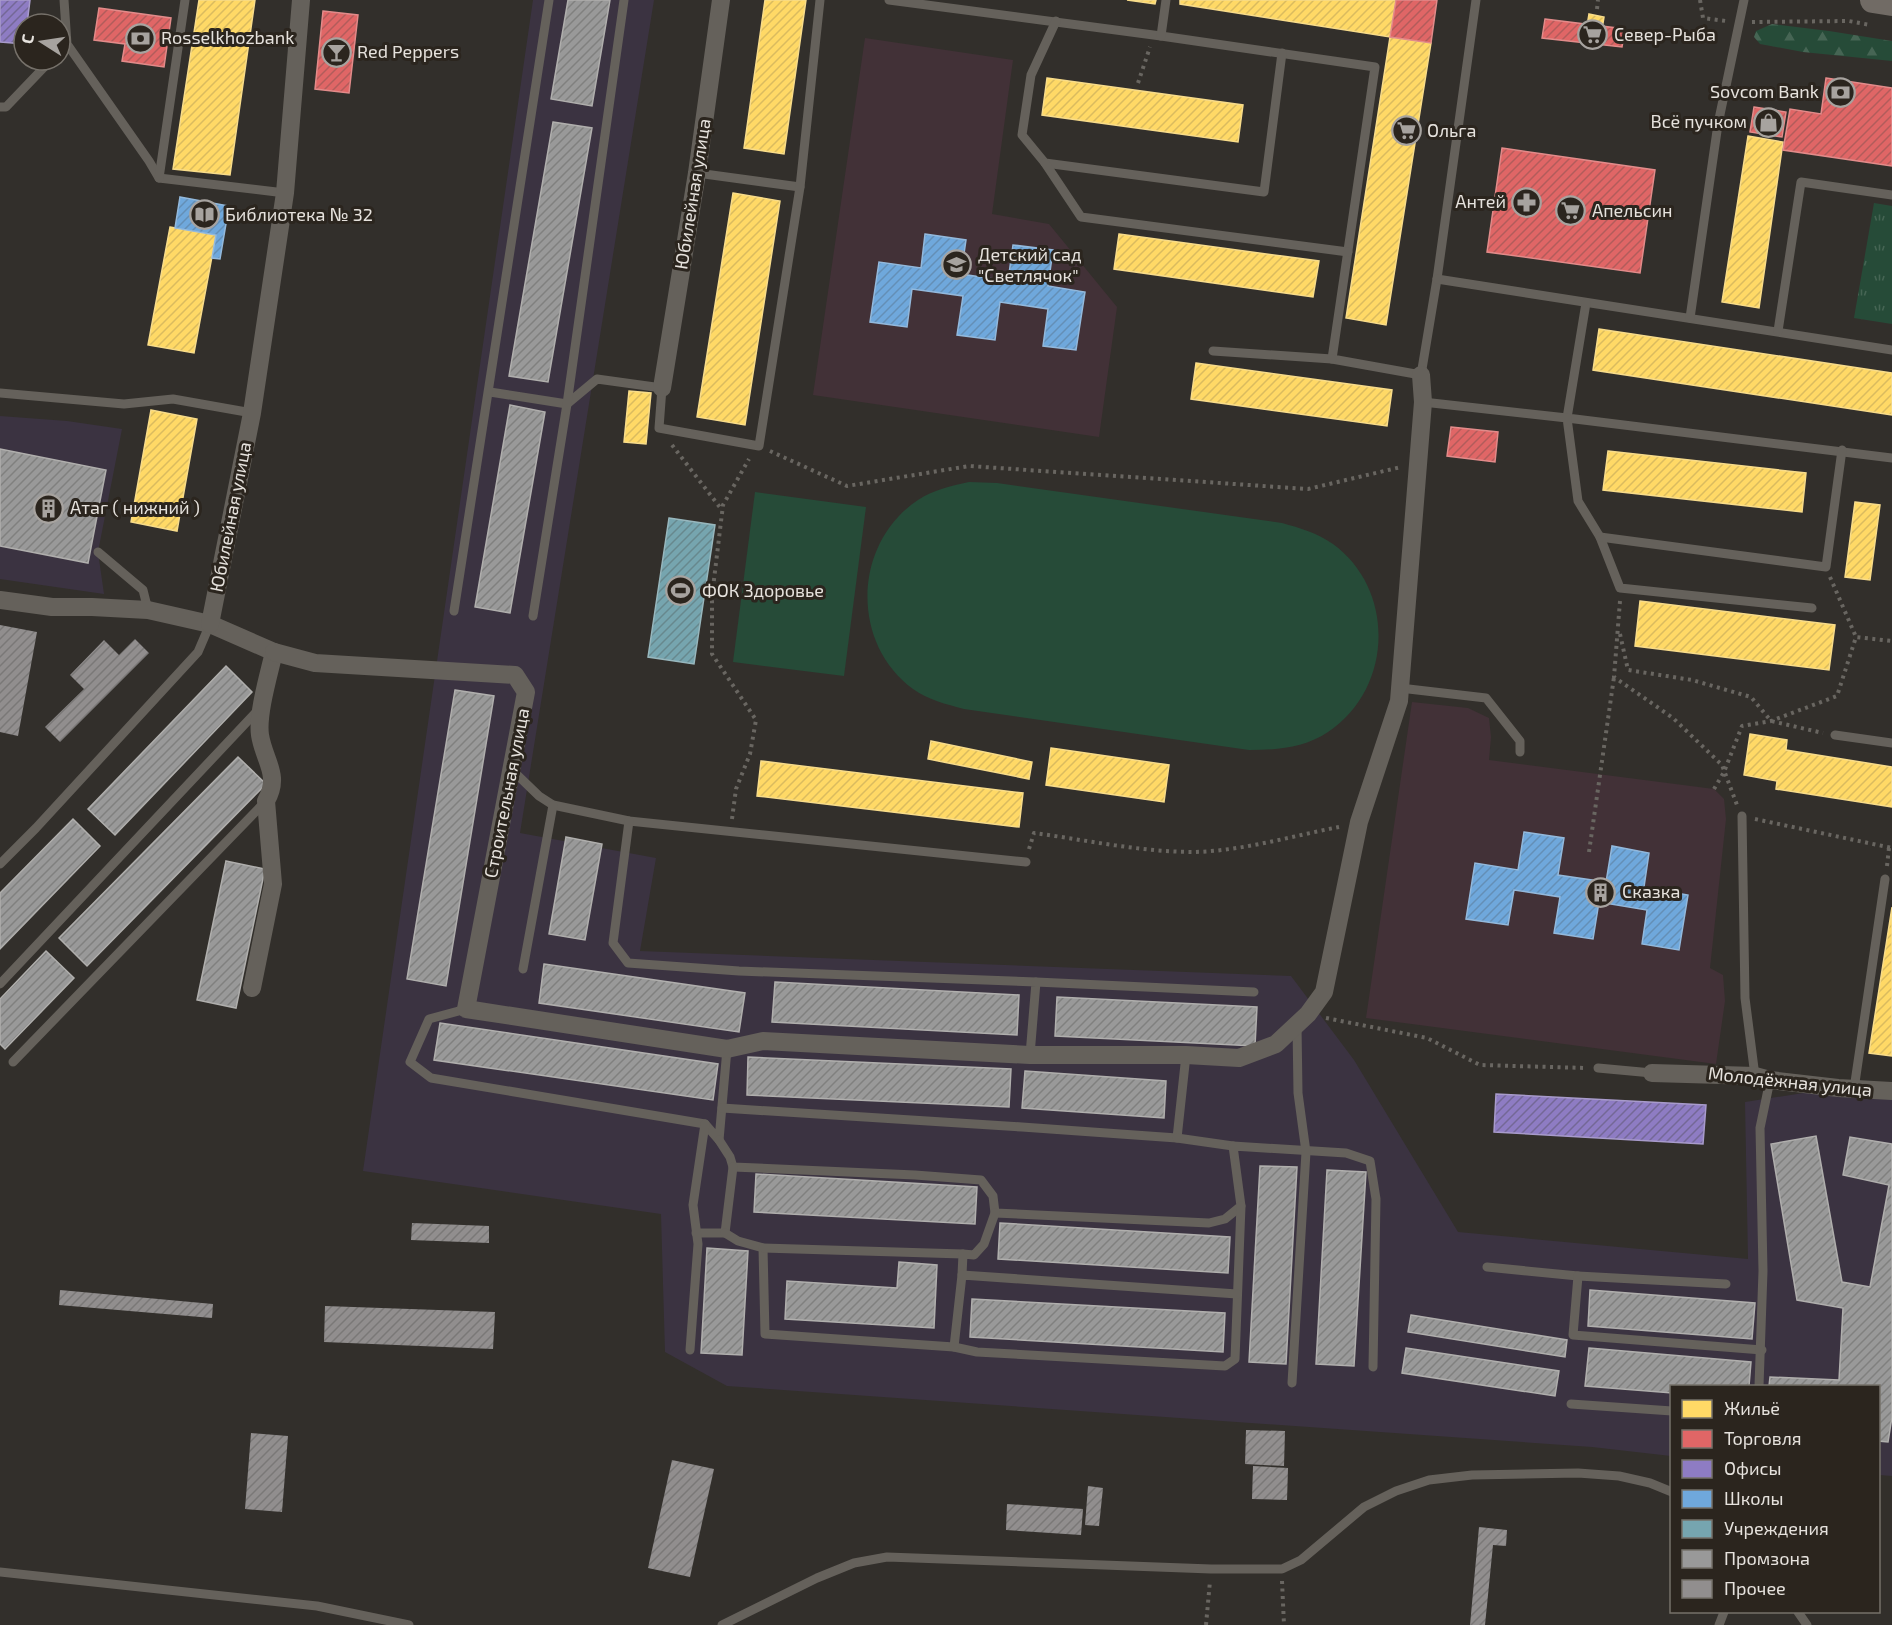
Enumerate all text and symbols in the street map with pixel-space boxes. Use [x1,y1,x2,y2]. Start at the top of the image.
north arrow [12,12,72,72]
supermarket icon: Север-Рыба [1577,19,1609,51]
bank icon: Rosselkhozbank [124,22,156,54]
place label: Север-Рыба [1614,23,1716,45]
place label: Rosselkhozbank [161,26,294,48]
text: С [17,32,37,45]
bar icon: Red Peppers [320,36,352,68]
place label: Red Peppers [357,40,459,62]
bank icon: Sovcom Bank [1824,76,1856,108]
place label: Sovcom Bank [1710,80,1819,102]
shop icon: Всё пучком [1752,106,1784,138]
place label: Всё пучком [1651,110,1747,132]
supermarket icon: Ольга [1390,115,1422,147]
street label: Юбилейная улица [669,117,715,271]
place label: Ольга [1427,119,1477,141]
pharmacy icon: Антей [1511,186,1543,218]
place label: Антей [1455,190,1506,212]
supermarket icon: Апельсин [1555,195,1587,227]
library icon: Библиотека № 32 [188,199,220,231]
place label: Апельсин [1592,199,1673,221]
place label: Библиотека № 32 [225,203,373,225]
place label: Детский сад "Светлячок" [978,243,1082,286]
school or university icon: Детский сад "Светлячок" [941,249,973,281]
street label: Юбилейная улица [205,440,255,594]
building icon: Атаг ( нижний ) [33,492,65,524]
place label: Атаг ( нижний ) [70,496,200,518]
sports icon: ФОК Здоровье [665,575,697,607]
place label: ФОК Здоровье [702,579,824,601]
street label: Строительная улица [479,706,533,880]
building icon: Сказка [1585,876,1617,908]
place label: Сказка [1622,880,1680,902]
street label: Молодёжная улица [1707,1061,1873,1101]
legend [1670,1385,1880,1613]
text: Жильё [1724,1397,1780,1419]
text: Торговля [1724,1427,1802,1449]
text: Офисы [1724,1457,1781,1479]
text: Школы [1724,1487,1784,1509]
text: Учреждения [1724,1517,1829,1539]
text: Промзона [1724,1547,1810,1569]
text: Прочее [1724,1577,1786,1599]

